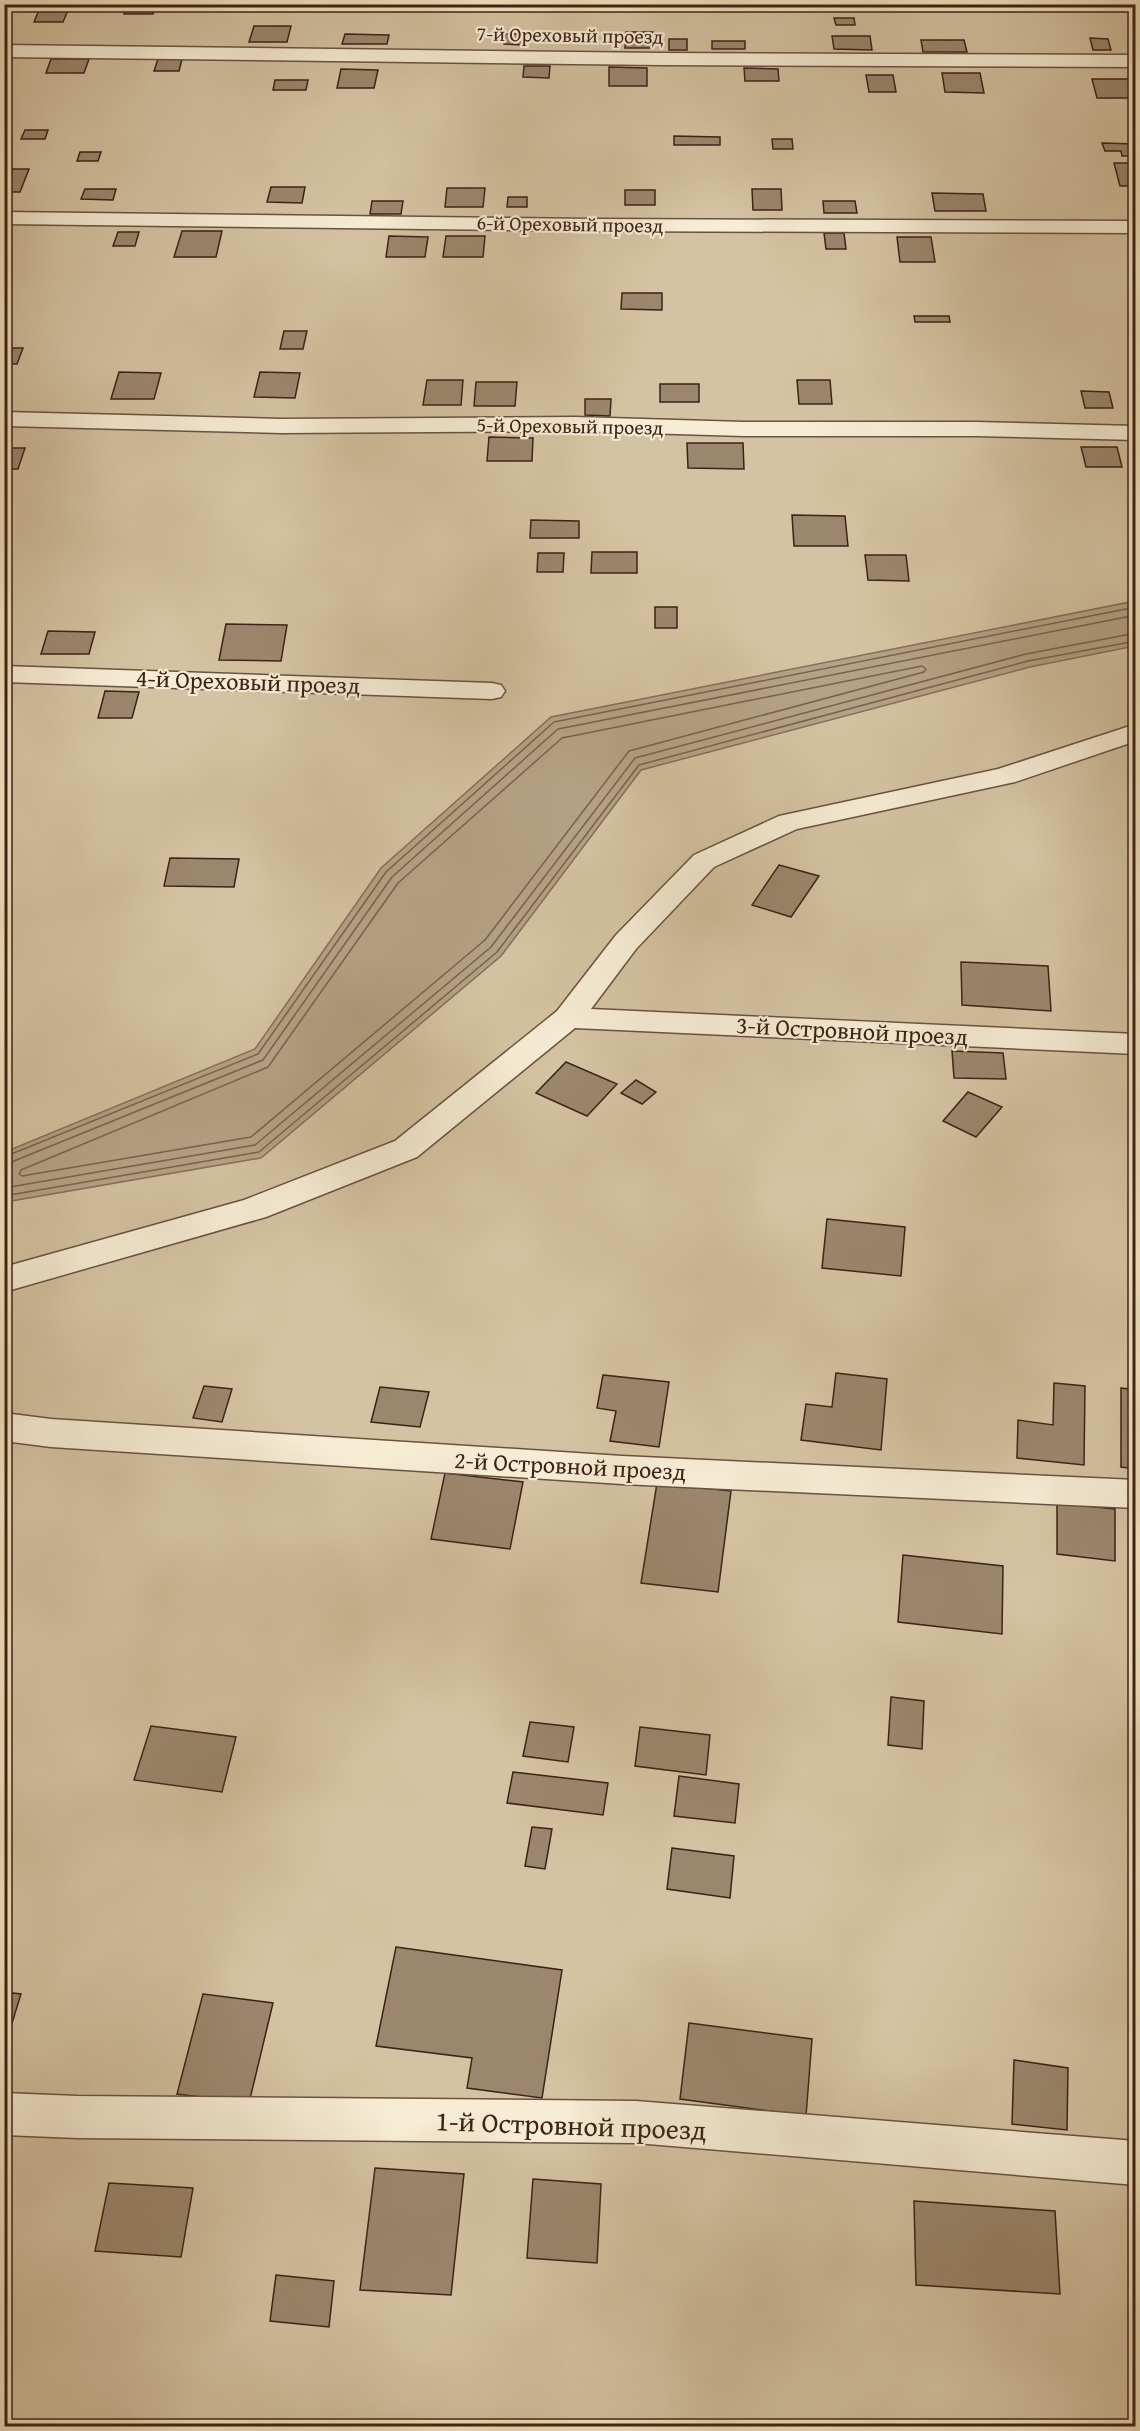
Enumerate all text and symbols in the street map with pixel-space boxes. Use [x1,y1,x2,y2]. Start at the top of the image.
street label: 7-й Ореховый проезд [476,18,664,51]
street label: 6-й Ореховый проезд [476,207,664,240]
street label: 5-й Ореховый проезд [476,409,664,442]
street label: 4-й Ореховый проезд [135,660,361,703]
street label: 3-й Островной проезд [735,1007,969,1054]
street label: 2-й Островной проезд [453,1442,687,1489]
street label: 1-й Островной проезд [435,2099,707,2150]

